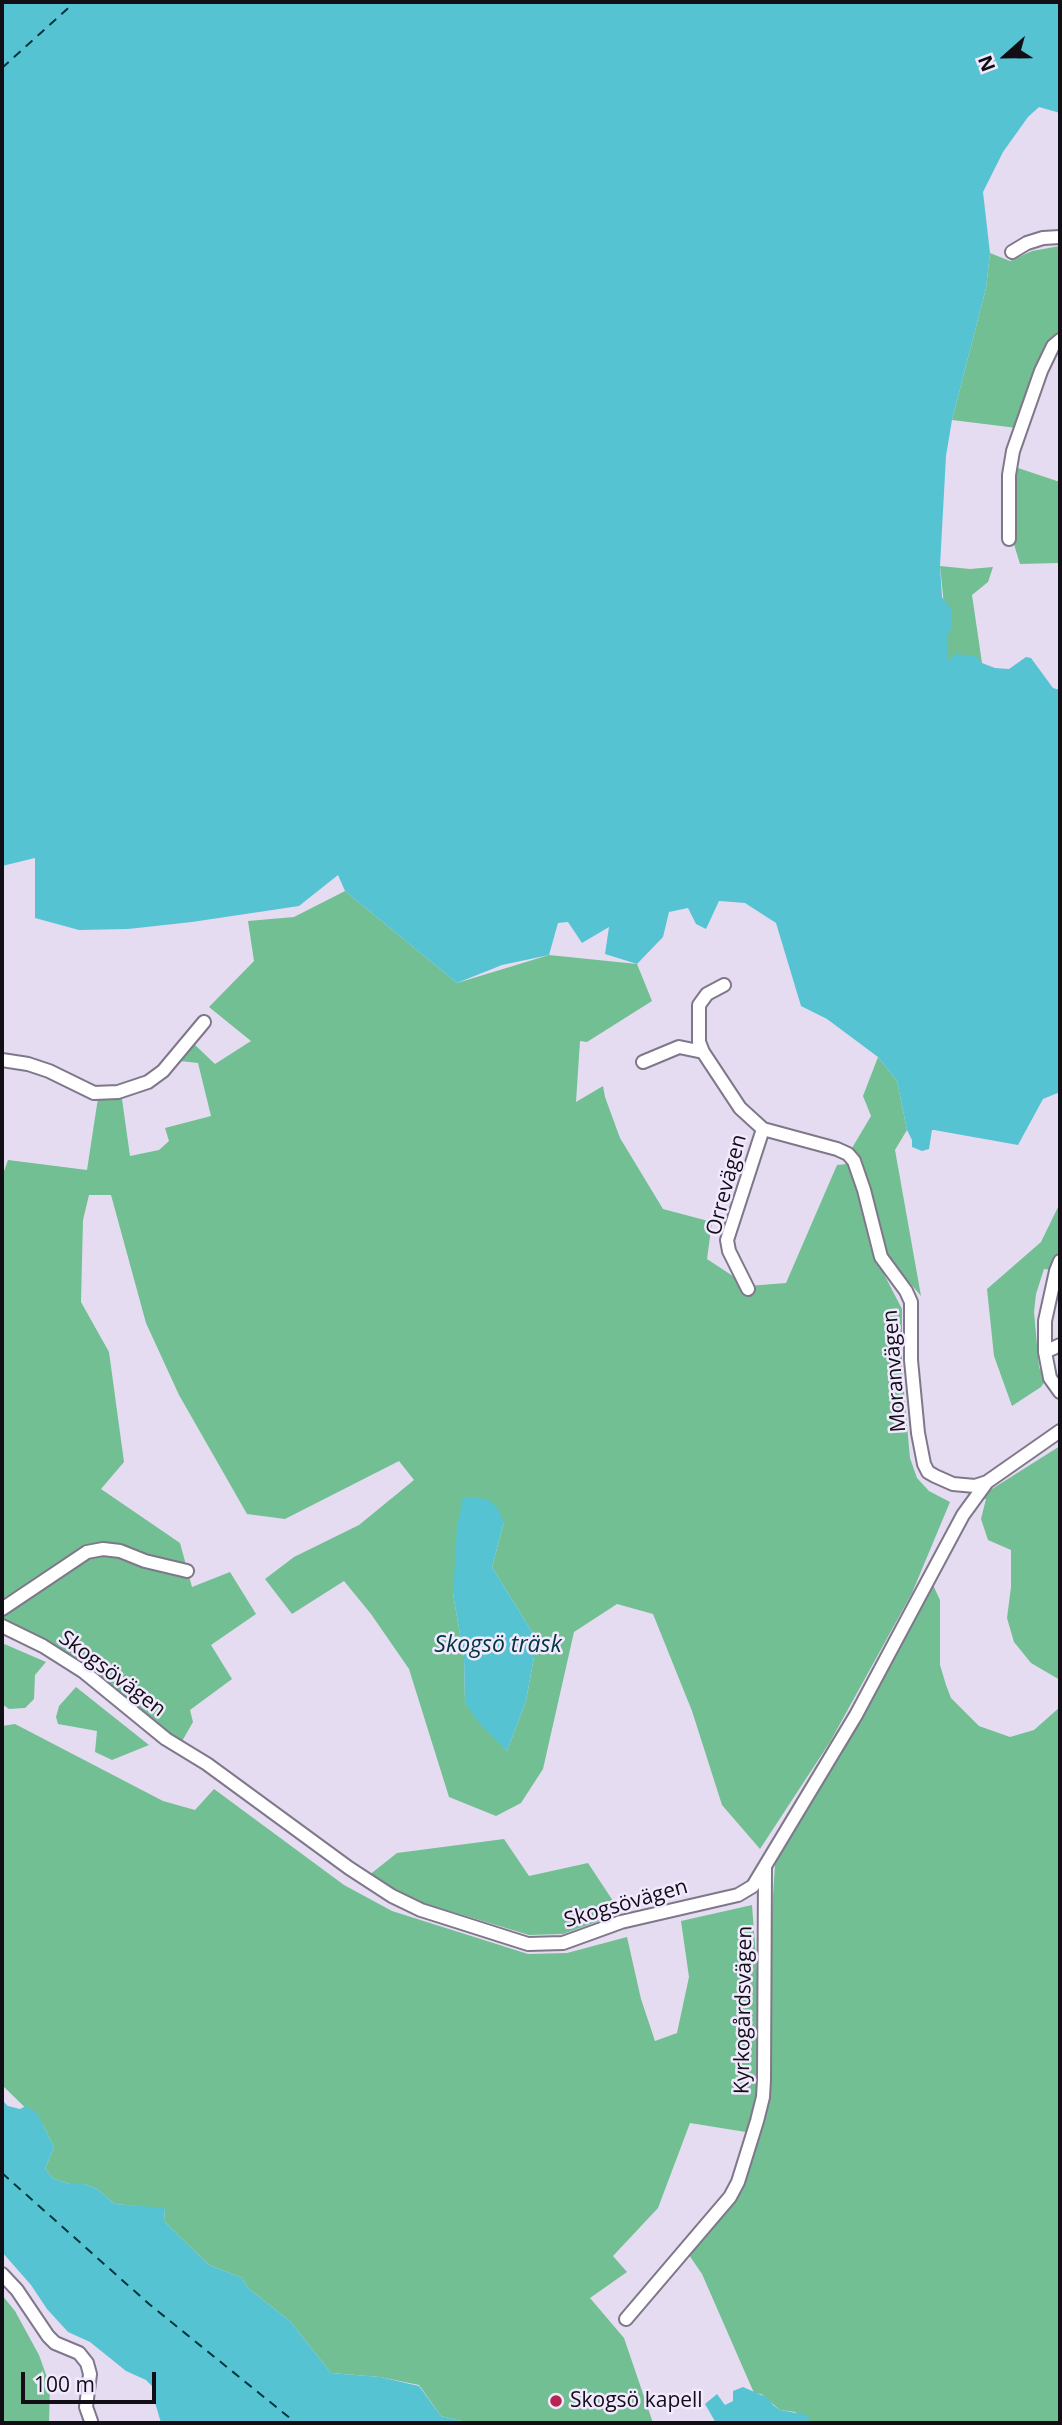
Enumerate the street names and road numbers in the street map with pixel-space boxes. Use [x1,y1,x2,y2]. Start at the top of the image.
street label: Orrevägen [701,1132,753,1238]
street label: Moranvägen [878,1309,912,1433]
street label: Skogsövägen [54,1626,170,1722]
street label: Skogsövägen [561,1874,691,1934]
street label: Kyrkogårdsvägen [730,1926,758,2094]

